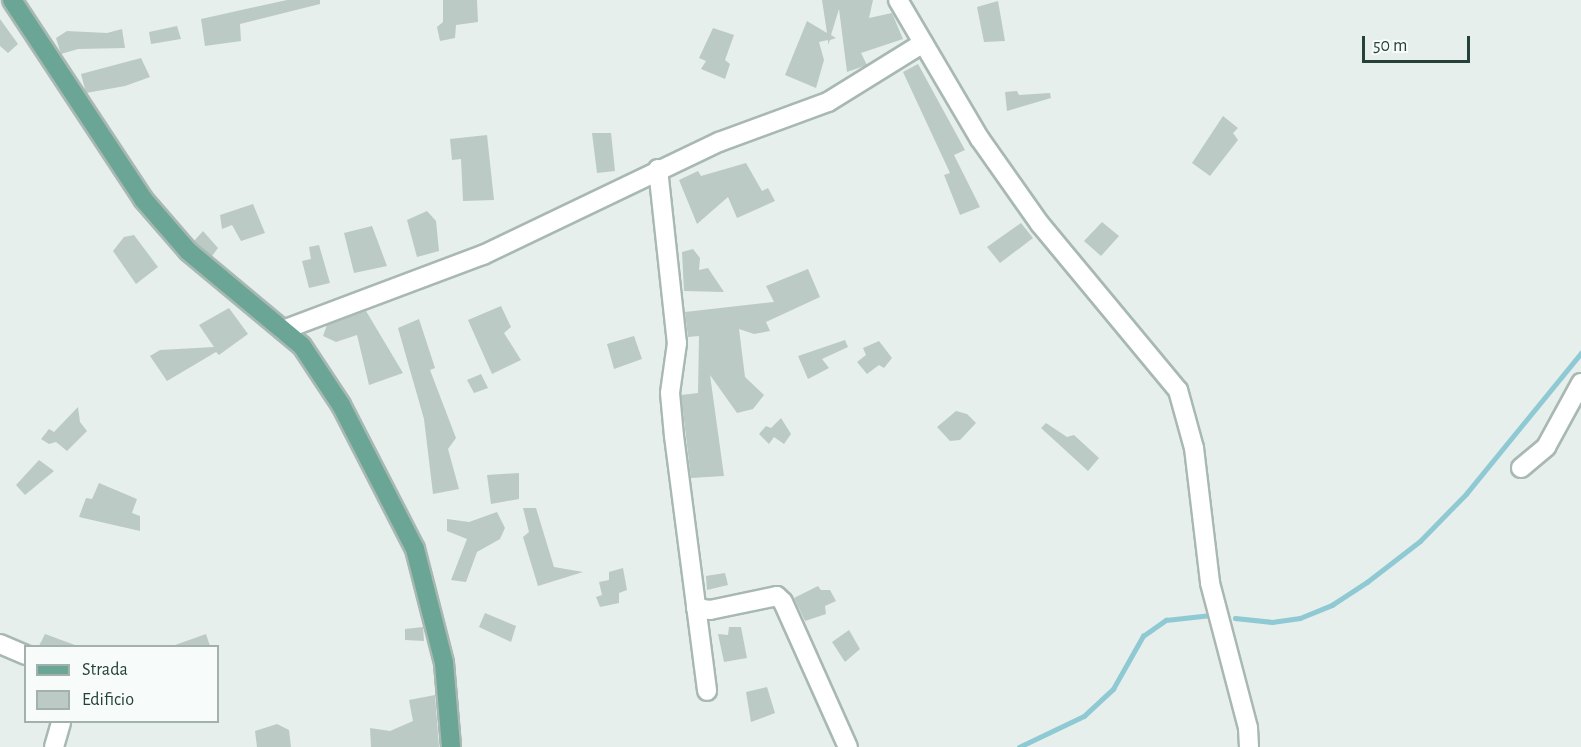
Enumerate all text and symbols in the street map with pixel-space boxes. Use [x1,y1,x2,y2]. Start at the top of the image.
scale bar [1365,24,1473,62]
text: 50 m [1373,37,1407,55]
legend [24,645,219,723]
text: Strada [82,661,128,679]
text: Edificio [82,691,134,709]

